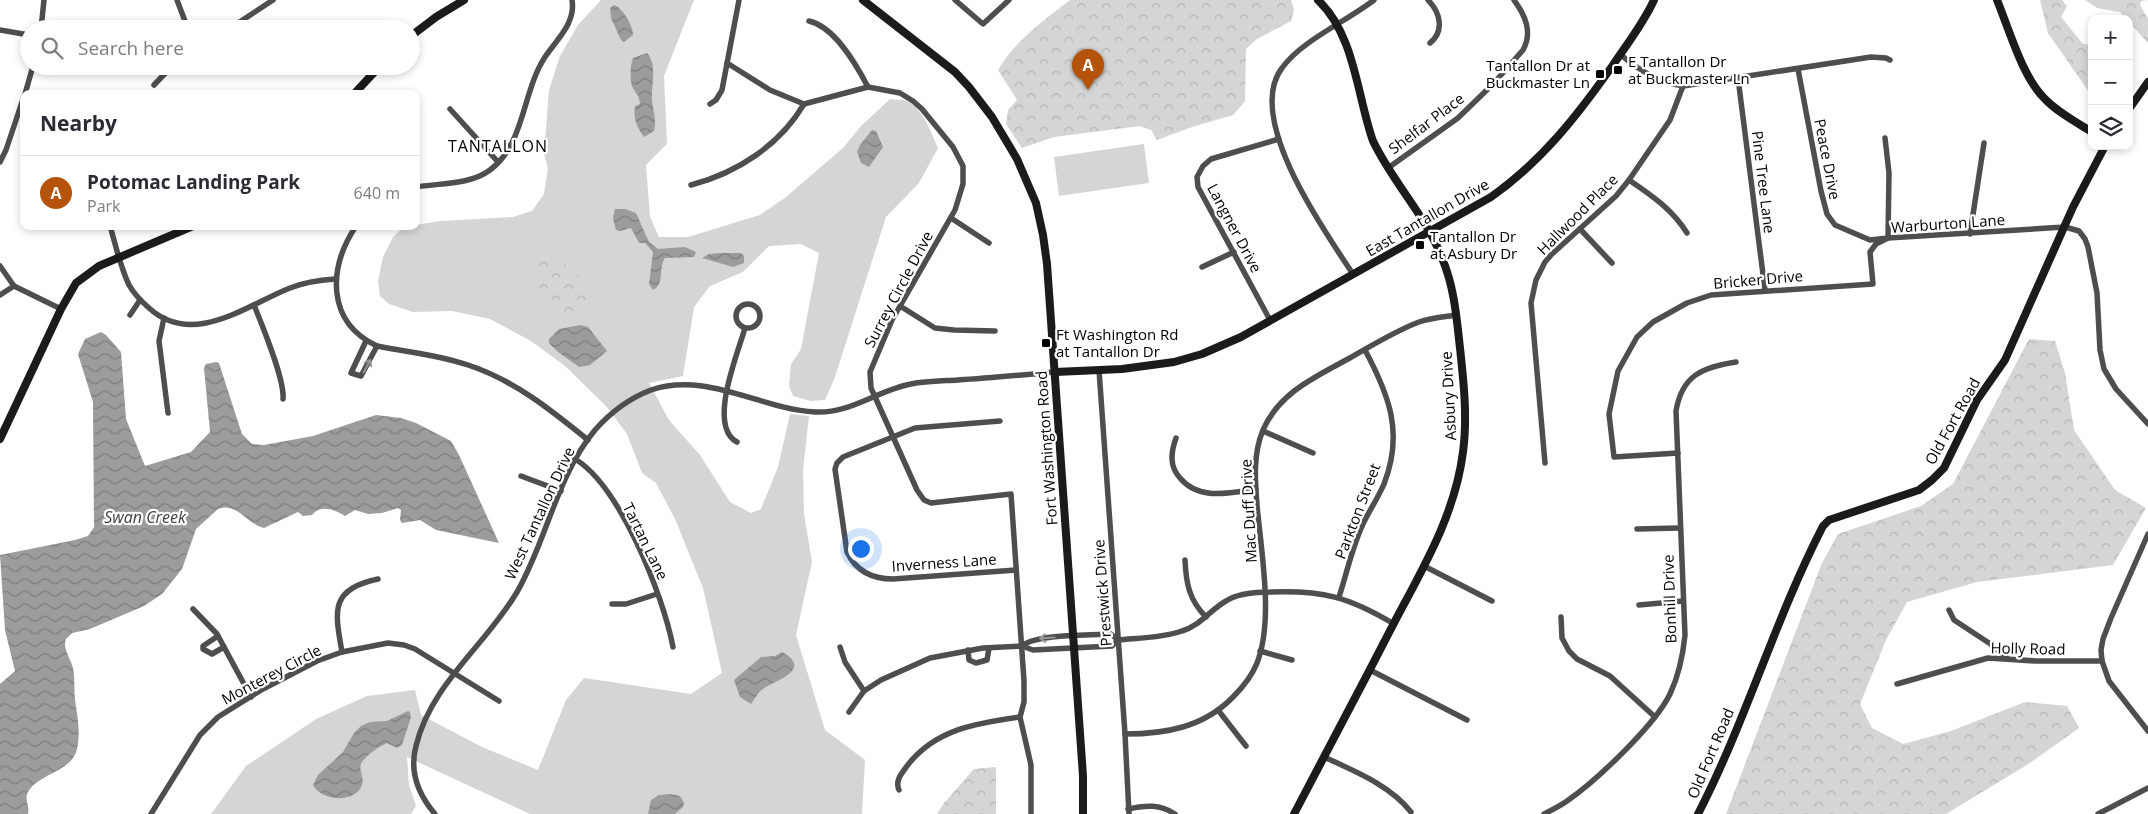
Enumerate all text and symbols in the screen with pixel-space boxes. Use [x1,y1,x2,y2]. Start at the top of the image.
map controls [2088,15,2133,150]
button: + [2088,15,2133,60]
search box [20,20,420,75]
icon: search [38,34,66,62]
text: Search here [78,35,184,61]
pin: A [1072,49,1104,90]
place label: E Tantallon Dr at Buckmaster Ln [1628,51,1750,88]
place label: Tantallon Dr at Buckmaster Ln [1486,55,1590,92]
button: − [2088,60,2133,105]
marker: E Tantallon Dr at Buckmaster Ln [1612,64,1624,76]
marker: Tantallon Dr at Buckmaster Ln [1594,68,1606,80]
street label: Shelfar Place [1384,88,1468,158]
button: layers [2088,105,2133,150]
text: Nearby [40,109,117,137]
street label: Peace Drive [1810,117,1846,201]
street label: Pine Tree Lane [1748,130,1780,234]
district label: TANTALLON [448,135,548,157]
text: Potomac Landing Park [87,169,300,195]
street label: Hallwood Place [1532,169,1622,259]
street label: East Tantallon Drive [1362,174,1492,260]
street label: Langner Drive [1203,180,1267,276]
text: A [50,182,62,204]
text: 640 m [354,182,400,204]
text: Park [87,195,120,217]
street label: Warburton Lane [1890,209,2006,237]
place label: Tantallon Dr at Asbury Dr [1430,226,1517,263]
street label: Surrey Circle Drive [859,227,937,351]
marker: Tantallon Dr at Asbury Dr [1414,239,1426,251]
street label: Bricker Drive [1712,265,1804,293]
place label: Ft Washington Rd at Tantallon Dr [1056,324,1179,361]
marker: Ft Washington Rd at Tantallon Dr [1040,337,1052,349]
street label: Asbury Drive [1436,351,1460,441]
one-way arrow [362,359,372,374]
street label: Fort Washington Road [1031,370,1061,526]
street label: Old Fort Road [1920,374,1984,468]
street label: West Tantallon Drive [499,443,579,583]
street label: Mac Duff Drive [1235,459,1261,563]
street label: Parkton Street [1330,460,1384,562]
street label: Tartan Lane [619,499,673,583]
water label: Swan Creek [104,506,187,528]
your location [848,536,874,562]
street label: Prestwick Drive [1088,539,1116,647]
street label: Inverness Lane [891,548,997,576]
street label: Bonhill Drive [1657,554,1681,644]
one-way arrow [1039,634,1055,643]
street label: Holly Road [1990,637,2066,659]
street label: Monterey Circle [218,639,324,709]
street label: Old Fort Road [1682,705,1738,801]

